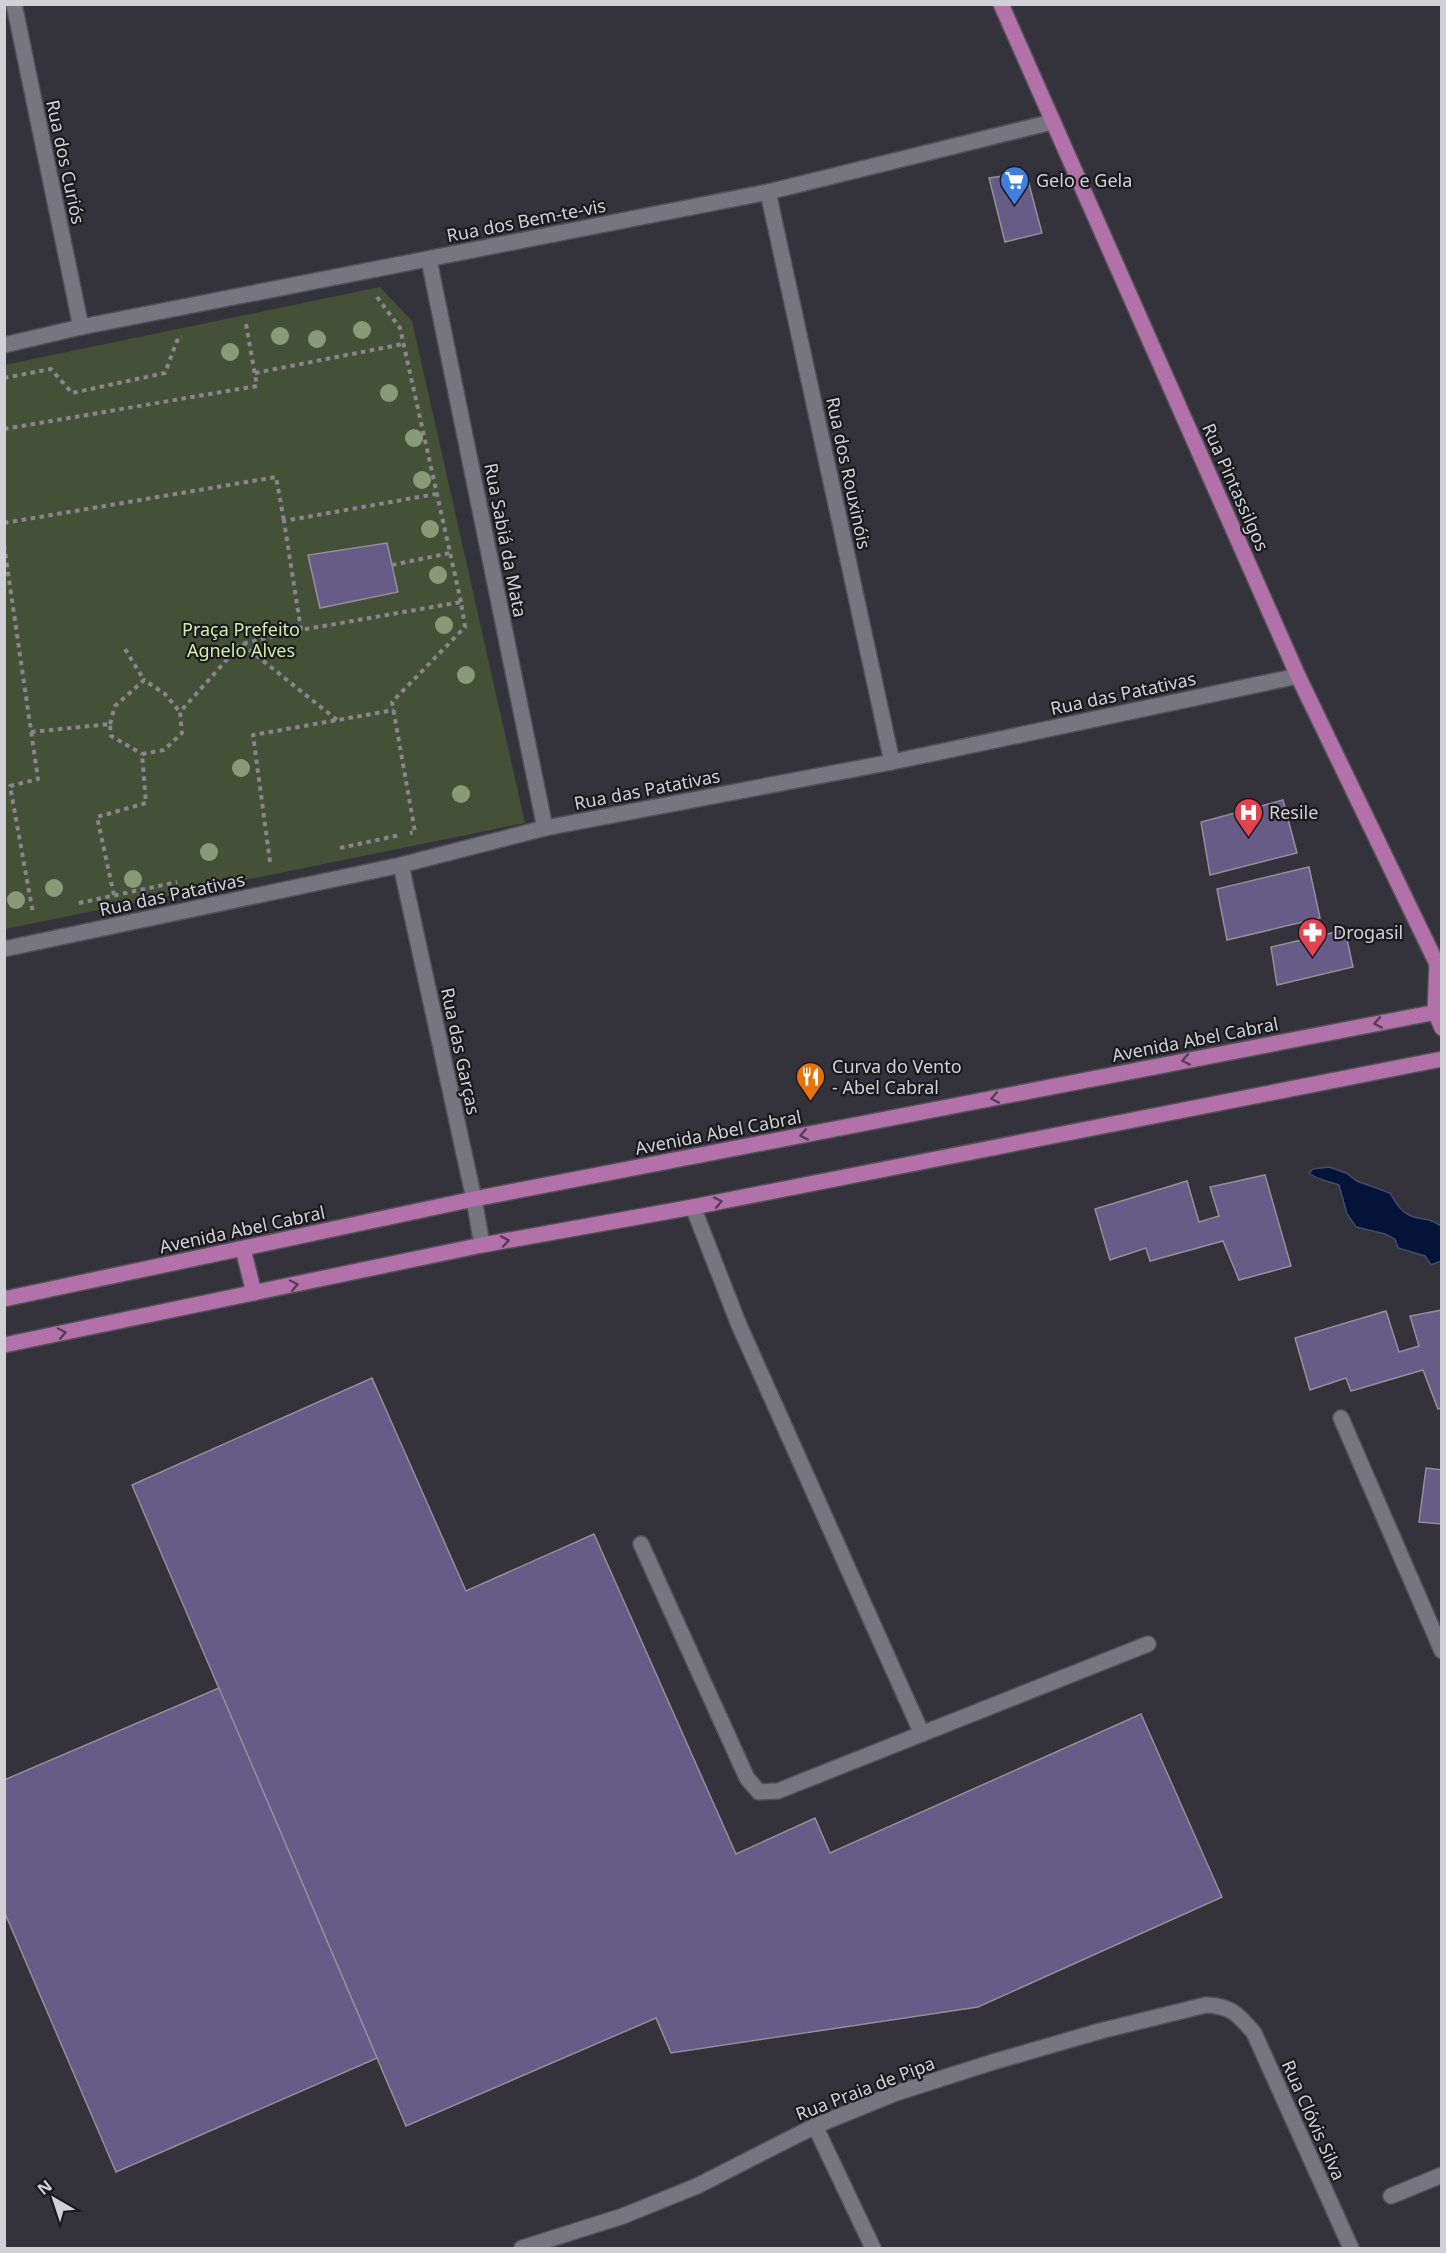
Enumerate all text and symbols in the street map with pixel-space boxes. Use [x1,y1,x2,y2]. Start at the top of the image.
street label: Rua dos Curiós [41,98,91,226]
supermarket icon: Gelo e Gela [999,164,1031,206]
place label: Gelo e Gela [1036,168,1132,192]
street label: Rua dos Bem-te-vis [444,193,608,247]
street label: Rua dos Rouxinóis [821,395,877,551]
street label: Rua Pintassilgos [1197,419,1275,555]
street label: Rua Sabiá da Mata [479,461,533,619]
park label: Praça Prefeito Agnelo Alves [182,617,300,662]
street label: Rua das Patativas [1048,666,1198,720]
street label: Rua das Patativas [572,763,722,815]
hospital icon: Resile [1232,796,1264,838]
place label: Resile [1269,800,1318,824]
street label: Rua das Patativas [97,867,247,921]
pharmacy icon: Drogasil [1296,916,1328,958]
place label: Drogasil [1333,920,1403,944]
street label: Rua das Garças [436,985,486,1117]
street label: Avenida Abel Cabral [1110,1011,1280,1067]
one-way arrow [1373,1016,1383,1029]
one-way arrow [1182,1053,1192,1066]
place label: Curva do Vento - Abel Cabral [832,1054,962,1099]
restaurant icon: Curva do Vento - Abel Cabral [795,1060,827,1102]
one-way arrow [990,1091,1000,1104]
street label: Avenida Abel Cabral [633,1104,803,1160]
one-way arrow [799,1128,809,1141]
one-way arrow [713,1196,723,1209]
street label: Avenida Abel Cabral [157,1200,327,1258]
one-way arrow [500,1235,510,1248]
one-way arrow [289,1279,299,1292]
one-way arrow [57,1327,67,1340]
street label: Rua Praia de Pipa [792,2050,938,2126]
street label: Rua Clóvis Silva [1277,2056,1351,2184]
north arrow [24,2169,84,2229]
text: N [33,2175,57,2200]

